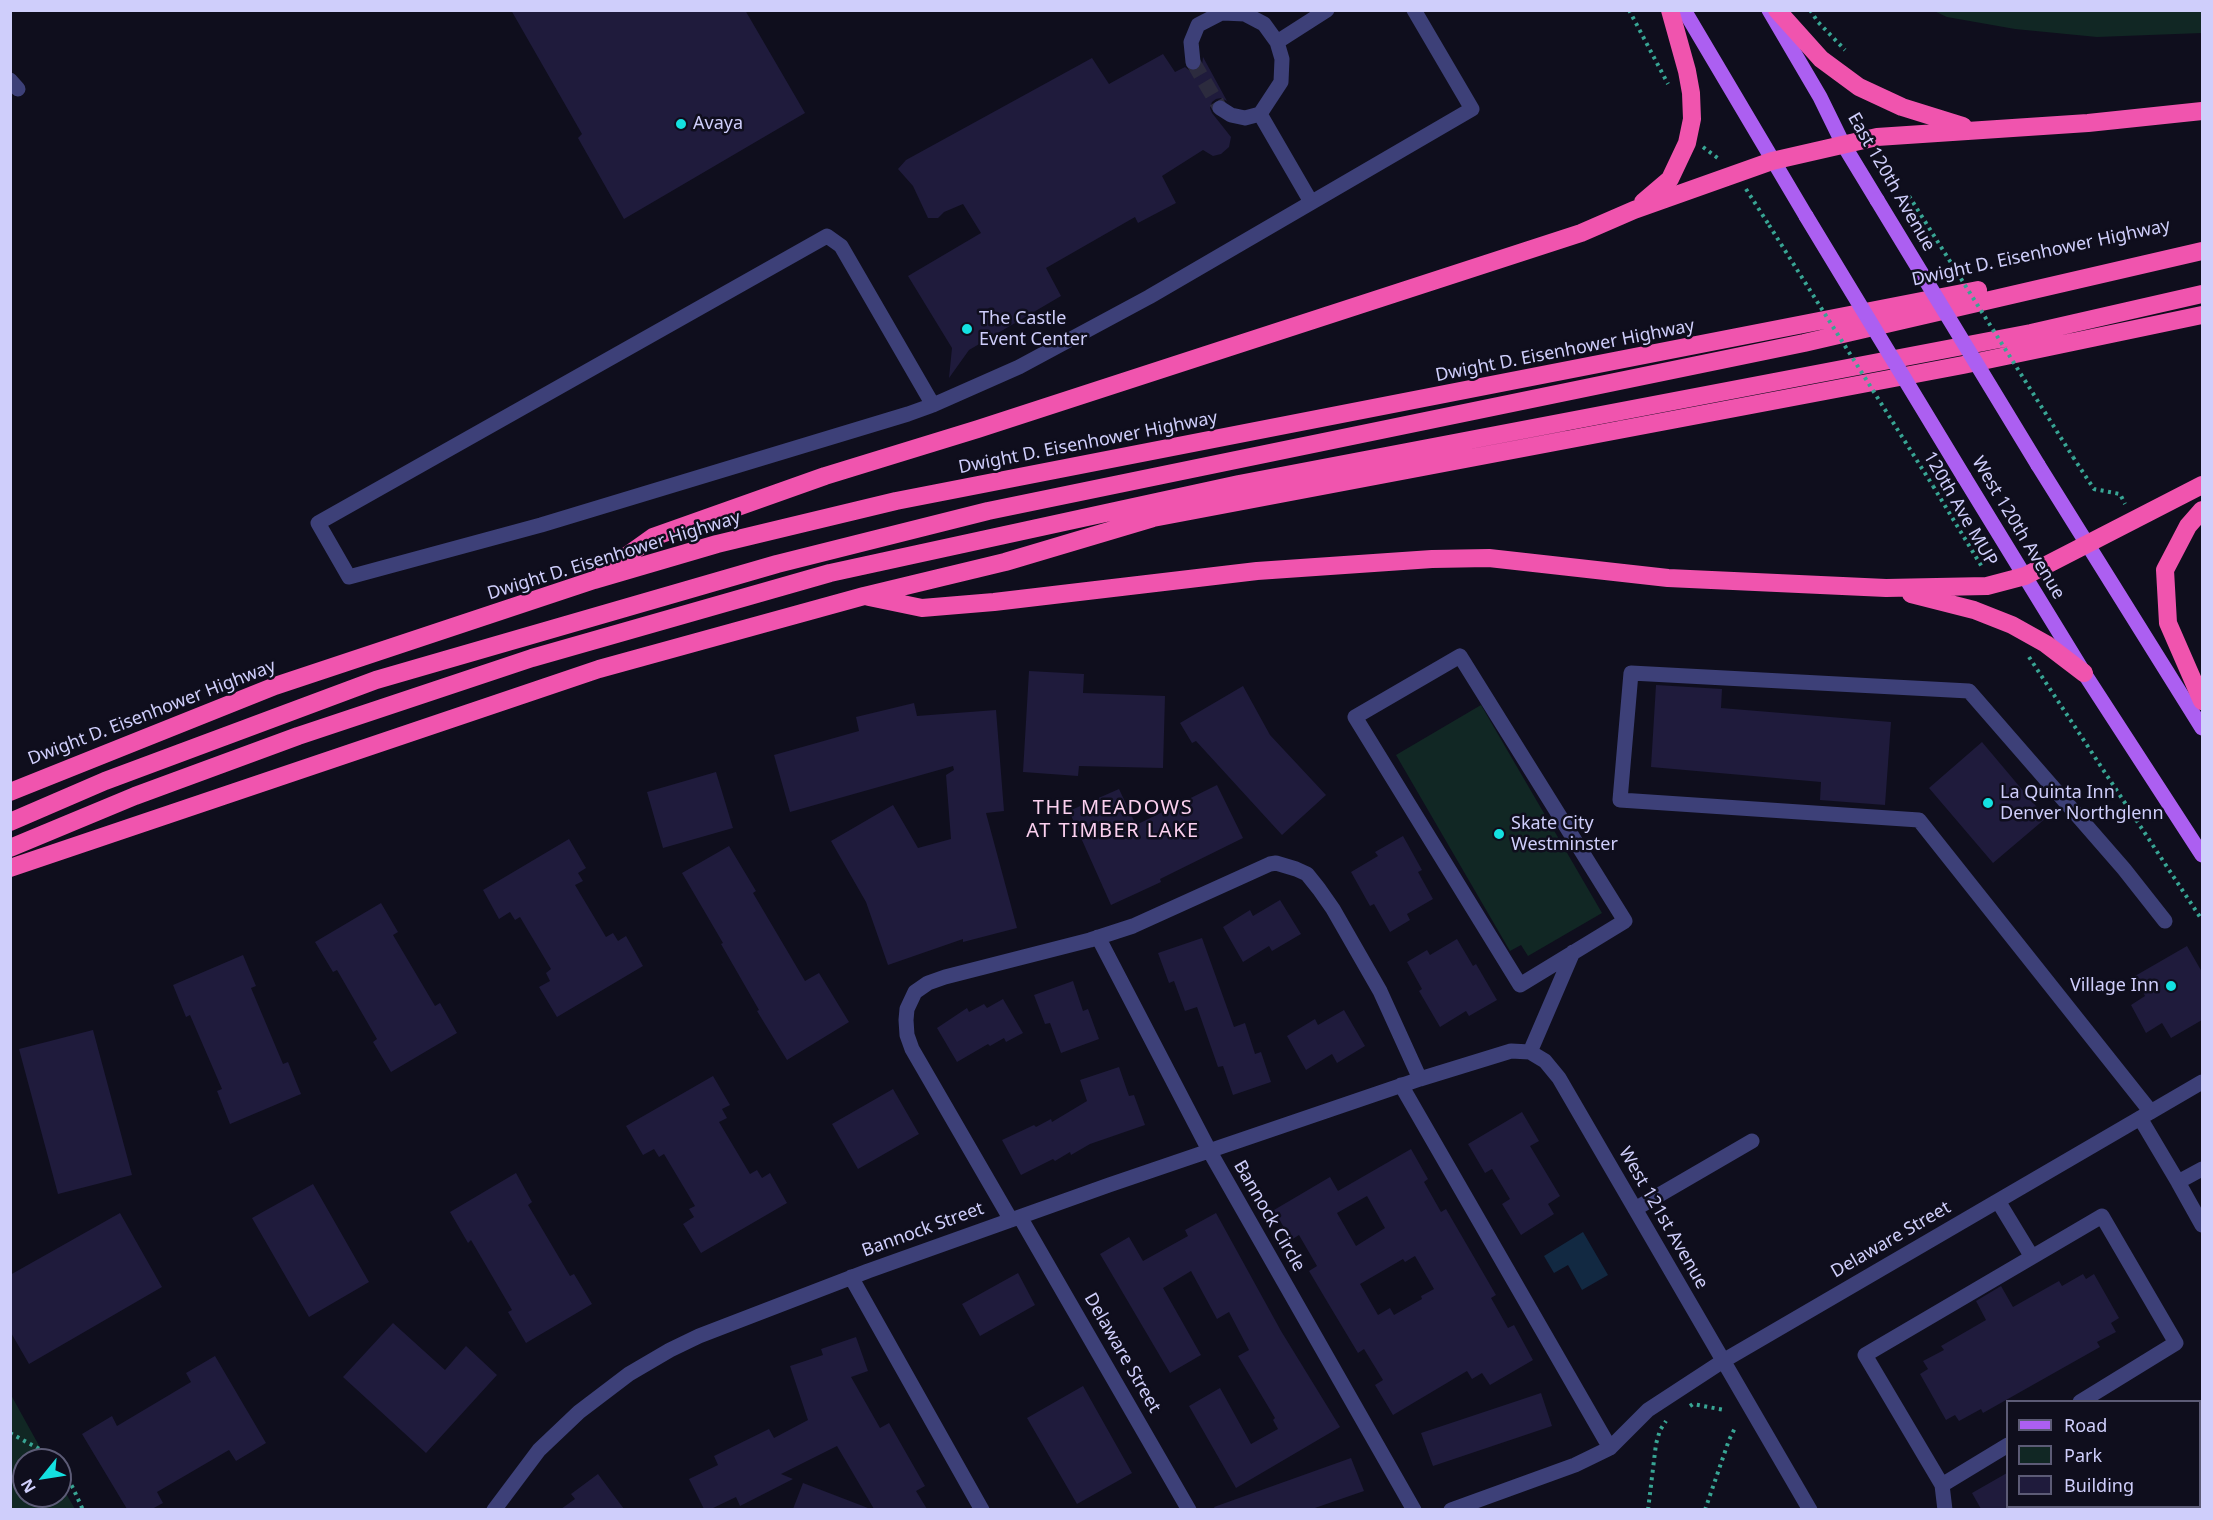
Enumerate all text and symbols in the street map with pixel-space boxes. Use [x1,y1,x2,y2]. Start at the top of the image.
street label: East 120th Avenue [1843,109,1939,255]
place label: Avaya [693,113,743,135]
marker: Avaya [674,117,688,131]
street label: Dwight D. Eisenhower Highway [1910,215,2172,291]
place label: The Castle Event Center [979,308,1087,350]
street label: Dwight D. Eisenhower Highway [1434,315,1696,387]
marker: The Castle Event Center [960,322,974,336]
street label: Dwight D. Eisenhower Highway [957,407,1219,479]
street label: 120th Ave MUP [1918,448,2002,570]
street label: West 120th Avenue [1967,453,2069,603]
street label: Dwight D. Eisenhower Highway [485,507,743,605]
street label: Dwight D. Eisenhower Highway [25,656,279,770]
place label: La Quinta Inn Denver Northglenn [2000,782,2164,824]
district label: THE MEADOWS AT TIMBER LAKE [1026,796,1200,843]
marker: La Quinta Inn Denver Northglenn [1981,796,1995,810]
place label: Skate City Westminster [1511,813,1618,856]
marker: Skate City Westminster [1492,827,1506,841]
place label: Village Inn [2070,975,2159,997]
marker: Village Inn [2164,979,2178,993]
street label: West 121st Avenue [1614,1143,1712,1293]
street label: Bannock Circle [1229,1157,1309,1275]
street label: Delaware Street [1827,1197,1955,1283]
street label: Bannock Street [859,1198,987,1262]
street label: Delaware Street [1079,1289,1165,1417]
legend [2006,1400,2201,1508]
text: Road [2064,1413,2107,1437]
text: Park [2064,1443,2102,1467]
north arrow [12,1448,72,1508]
text: Building [2064,1473,2134,1497]
text: N [15,1475,41,1497]

